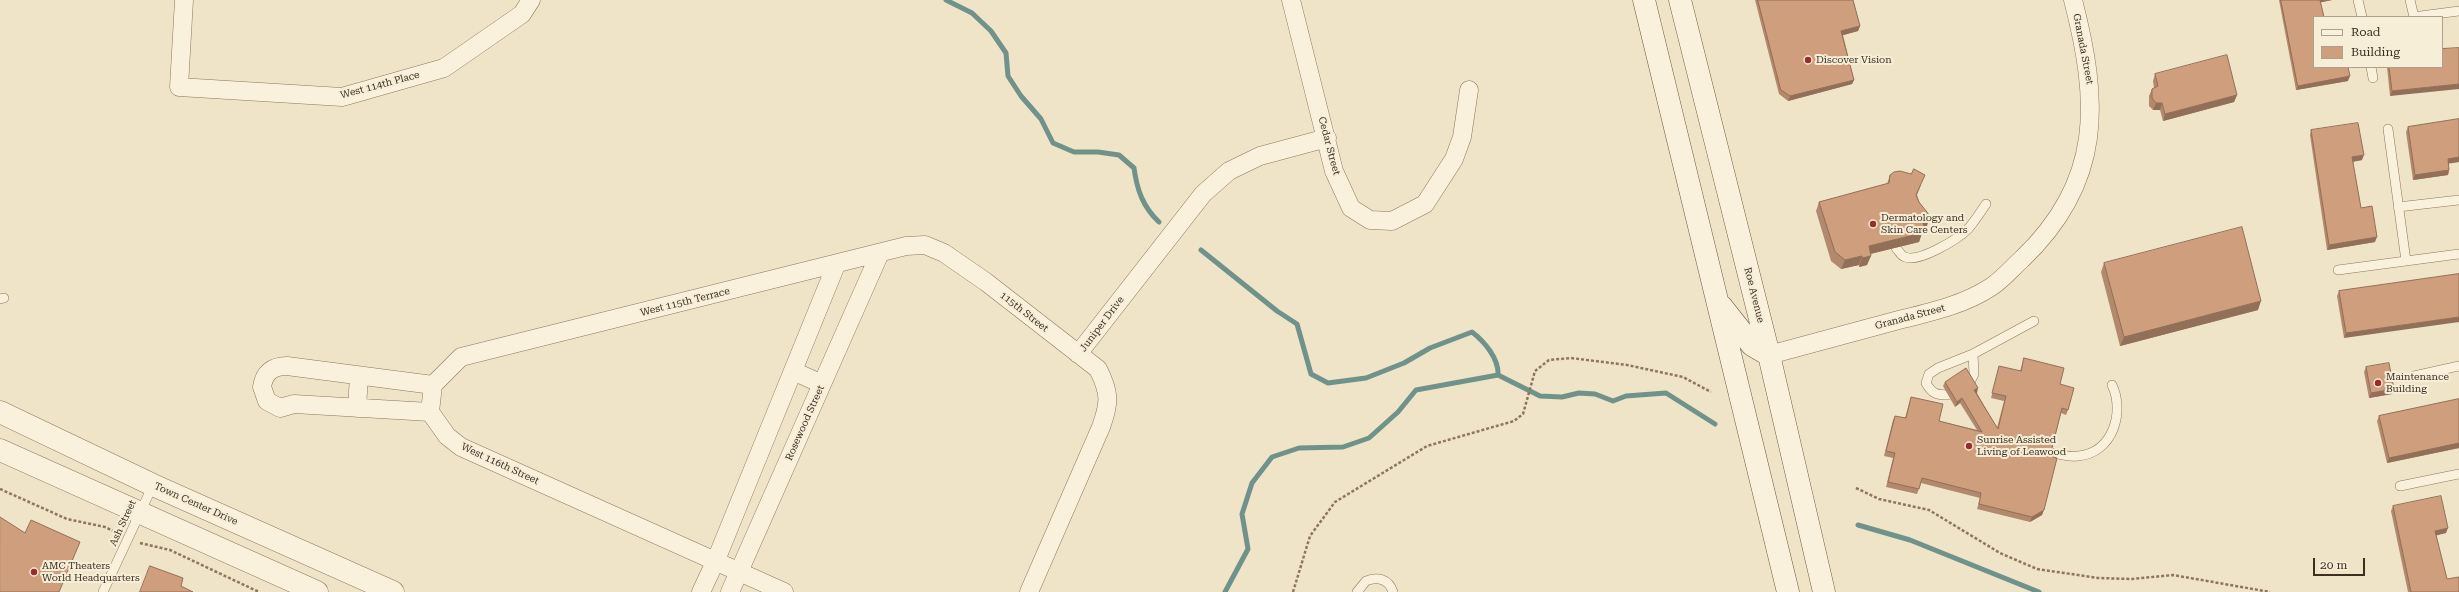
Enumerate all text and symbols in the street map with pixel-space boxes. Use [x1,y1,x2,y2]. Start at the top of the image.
street label: Granada Street [2070,12,2096,86]
legend [2313,16,2443,68]
text: Road [2351,25,2380,39]
text: Building [2351,45,2400,59]
place label: Discover Vision [1816,54,1892,66]
marker: Discover Vision [1803,55,1813,65]
street label: West 114th Place [339,69,421,101]
street label: Cedar Street [1315,116,1343,176]
place label: Dermatology and Skin Care Centers [1881,212,1967,236]
marker: Dermatology and Skin Care Centers [1868,219,1878,229]
street label: Roe Avenue [1741,266,1767,324]
street label: West 115th Terrace [639,285,731,319]
street label: 115th Street [997,289,1051,335]
street label: Juniper Drive [1077,294,1127,354]
street label: Granada Street [1874,302,1946,332]
place label: Maintenance Building [2386,371,2449,394]
marker: Maintenance Building [2373,378,2383,388]
street label: Rosewood Street [783,384,827,462]
place label: Sunrise Assisted Living of Leawood [1977,434,2066,458]
street label: West 116th Street [459,441,541,487]
marker: Sunrise Assisted Living of Leawood [1964,441,1974,451]
street label: Town Center Drive [152,480,240,528]
street label: Ash Street [107,498,139,548]
scale bar [2315,550,2367,576]
text: 20 m [2320,558,2347,572]
place label: AMC Theaters World Headquarters [42,560,140,584]
marker: AMC Theaters World Headquarters [29,567,39,577]

